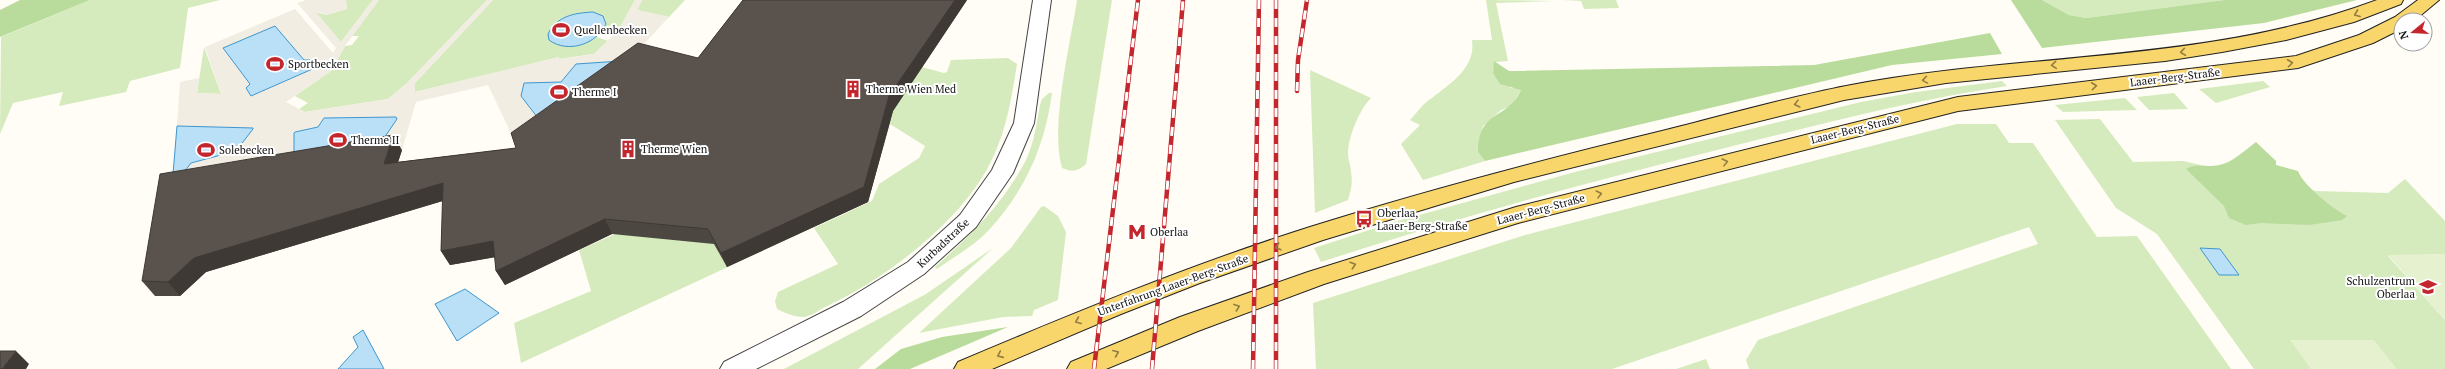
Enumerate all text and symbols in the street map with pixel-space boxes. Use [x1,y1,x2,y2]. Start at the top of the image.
one-way arrow [2354,9,2361,17]
north arrow [2393,12,2433,52]
sports icon: Quellenbecken [551,20,571,40]
place label: Quellenbecken [574,23,647,37]
text: N [2395,28,2411,41]
one-way arrow [2180,47,2186,56]
sports icon: Sportbecken [265,54,285,74]
place label: Sportbecken [288,57,349,71]
one-way arrow [2287,59,2293,68]
one-way arrow [2051,60,2057,69]
street label: Laaer-Berg-Straße [2129,64,2221,89]
one-way arrow [1922,75,1928,84]
building icon: Therme Wien Med [843,79,863,99]
one-way arrow [2091,81,2098,90]
sports icon: Therme I [549,82,569,102]
place label: Therme Wien Med [866,82,956,96]
place label: Therme I [572,85,617,99]
one-way arrow [1794,100,1801,108]
street label: Laaer-Berg-Straße [1809,111,1901,147]
sports icon: Therme II [328,130,348,150]
place label: Therme II [351,133,400,147]
building icon: Therme Wien [618,139,638,159]
sports icon: Solebecken [196,140,216,160]
place label: Therme Wien [641,142,708,156]
place label: Solebecken [219,143,275,157]
one-way arrow [1721,158,1728,166]
street label: Laaer-Berg-Straße [1496,190,1587,227]
one-way arrow [1595,190,1602,198]
place label: Oberlaa, Laaer-Berg-Straße [1377,206,1468,233]
bus stop icon: Oberlaa, Laaer-Berg-Straße [1354,209,1374,229]
street label: Kurbadstraße [914,215,972,271]
metro station icon: Oberlaa [1127,222,1147,242]
place label: Oberlaa [1150,225,1189,239]
one-way arrow [1275,242,1282,251]
street label: Unterfahrung Laaer-Berg-Straße [1096,251,1251,319]
one-way arrow [1349,261,1356,270]
place label: Schulzentrum Oberlaa [2346,274,2415,301]
school or university icon: Schulzentrum Oberlaa [2418,277,2438,297]
one-way arrow [1233,303,1240,311]
one-way arrow [1074,317,1081,325]
one-way arrow [996,350,1004,358]
one-way arrow [1112,350,1119,358]

